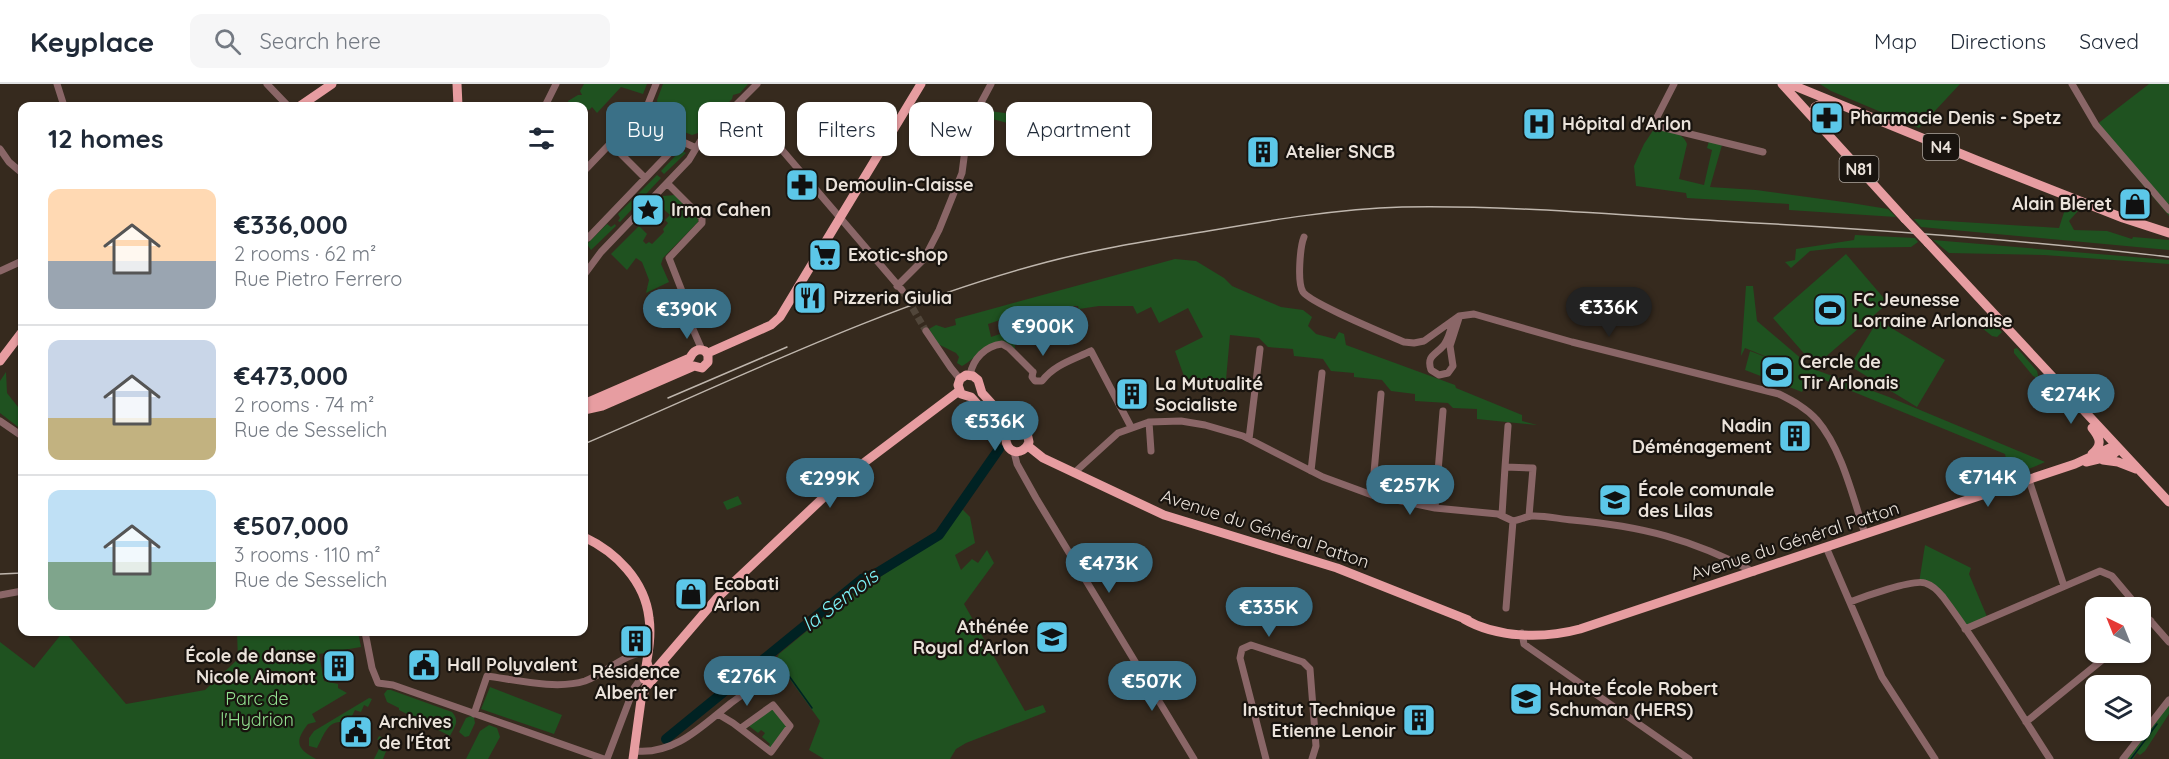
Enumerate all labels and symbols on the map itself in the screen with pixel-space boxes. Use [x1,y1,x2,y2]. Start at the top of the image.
pharmacy icon: Pharmacie Denis - Spetz [1809,100,1845,136]
hospital icon: Hôpital d'Arlon [1521,106,1557,142]
place label: Pharmacie Denis - Spetz [1850,106,2061,129]
place label: Hôpital d'Arlon [1562,112,1691,135]
building icon: Atelier SNCB [1245,134,1281,170]
road number: N4 [1923,134,1959,160]
place label: Atelier SNCB [1286,140,1395,163]
road number: N81 [1840,156,1878,182]
pharmacy icon: Demoulin-Claisse [784,167,820,203]
place label: Demoulin-Claisse [825,173,974,196]
shop icon: Alain Bleret [2117,186,2153,222]
place icon: Irma Cahen [630,192,666,228]
place label: Alain Bleret [2012,192,2112,215]
place label: Irma Cahen [671,198,771,221]
supermarket icon: Exotic-shop [807,237,843,273]
place label: Exotic-shop [848,243,948,266]
restaurant icon: Pizzeria Giulia [792,280,828,316]
place label: Pizzeria Giulia [833,286,952,309]
pin: €336K [1567,287,1651,338]
place label: FC Jeunesse Lorraine Arlonaise [1853,288,2013,332]
pin: €390K [645,289,729,340]
sports icon: FC Jeunesse Lorraine Arlonaise [1812,292,1848,328]
pin: €900K [1001,306,1085,357]
place label: Cercle de Tir Arlonais [1800,350,1899,394]
sports icon: Cercle de Tir Arlonais [1759,354,1795,390]
place label: La Mutualité Socialiste [1155,372,1263,416]
pin: €274K [2029,374,2113,425]
building icon: La Mutualité Socialiste [1114,376,1150,412]
pin: €536K [953,401,1037,452]
place label: Nadin Déménagement [1632,414,1772,458]
building icon: Nadin Déménagement [1777,418,1813,454]
pin: €714K [1946,457,2030,508]
pin: €299K [788,458,872,509]
pin: €257K [1368,465,1452,516]
place label: École comunale des Lilas [1638,478,1774,522]
school or university icon: École comunale des Lilas [1597,482,1633,518]
street label: Avenue du Général Patton [1158,484,1372,573]
street label: Avenue du Général Patton [1688,496,1902,585]
pin: €473K [1067,543,1151,594]
water label: la Semois [797,562,884,636]
place label: Ecobati Arlon [714,572,779,616]
shop icon: Ecobati Arlon [673,576,709,612]
pin: €335K [1227,587,1311,638]
north arrow [2085,597,2151,663]
place label: Athénée Royal d'Arlon [913,615,1029,659]
school or university icon: Athénée Royal d'Arlon [1034,619,1070,655]
building icon: Résidence Albert Ier [618,623,654,659]
place label: École de danse Nicole Aimont [185,644,316,688]
public building icon: Hall Polyvalent [406,647,442,683]
building icon: École de danse Nicole Aimont [321,648,357,684]
place label: Hall Polyvalent [447,653,578,676]
pin: €276K [705,656,789,707]
place label: Résidence Albert Ier [592,660,680,704]
pin: €507K [1110,661,1194,712]
place label: Haute École Robert Schuman (HERS) [1549,677,1718,721]
school or university icon: Haute École Robert Schuman (HERS) [1508,681,1544,717]
park label: Parc de l'Hydrion [220,687,294,731]
place label: Institut Technique Etienne Lenoir [1243,698,1396,742]
building icon: Institut Technique Etienne Lenoir [1401,702,1437,738]
place label: Archives de l'État [379,710,452,754]
public building icon: Archives de l'État [338,714,374,750]

